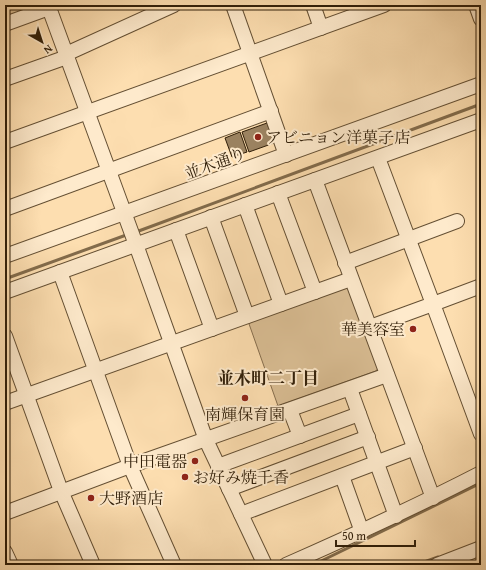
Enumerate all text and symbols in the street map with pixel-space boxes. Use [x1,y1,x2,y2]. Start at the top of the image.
north arrow [22,22,62,62]
text: N [40,41,56,59]
place label: アビニョン洋菓子店 [266,125,410,149]
marker: アビニョン洋菓子店 [253,132,263,142]
street label: 並木通り [181,141,249,185]
place label: 華美容室 [341,317,405,341]
marker: 華美容室 [408,324,418,334]
district label: 並木町二丁目 [217,365,319,390]
marker: 南輝保育園 [240,393,250,403]
place label: 南輝保育園 [205,402,285,426]
place label: 中田電器 [123,449,187,473]
marker: 中田電器 [190,456,200,466]
place label: お好み焼千香 [193,465,289,489]
marker: お好み焼千香 [180,472,190,482]
place label: 大野酒店 [99,486,163,510]
marker: 大野酒店 [86,493,96,503]
scale bar [336,522,415,548]
text: 50 m [342,527,366,544]

